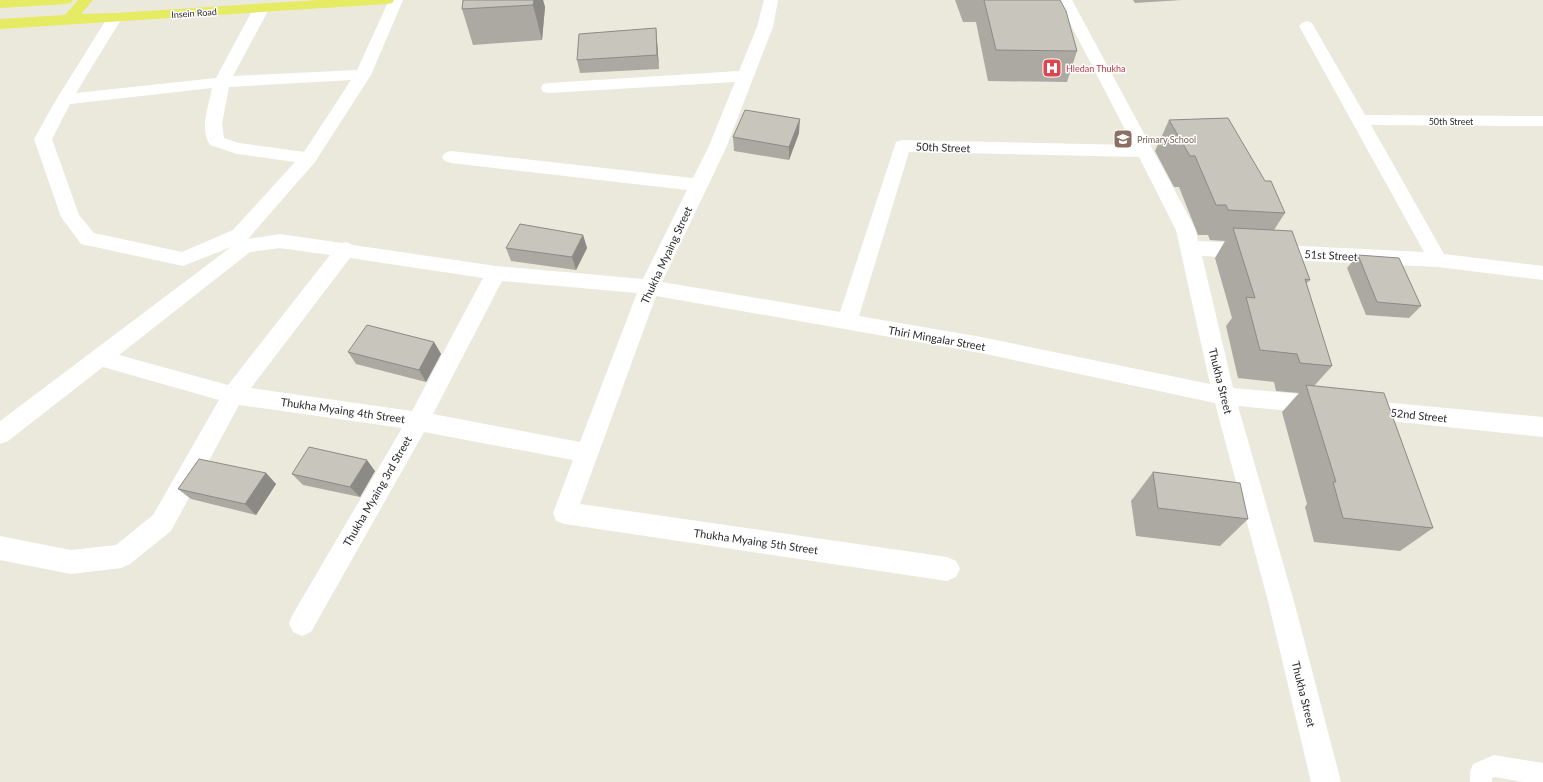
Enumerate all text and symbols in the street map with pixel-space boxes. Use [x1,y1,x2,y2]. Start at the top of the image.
street label: Insein Road [171,6,217,20]
hospital icon: Hledan Thukha [1041,57,1063,79]
place label: Hledan Thukha [1066,63,1126,74]
street label: 50th Street [1429,116,1474,127]
school or university icon: Primary School [1112,128,1134,150]
place label: Primary School [1137,134,1196,145]
street label: 50th Street [915,140,971,154]
street label: Thukha Myaing Street [638,204,694,306]
street label: 51st Street [1304,247,1358,263]
street label: Thiri Mingalar Street [887,323,987,353]
street label: Thukha Street [1207,347,1236,415]
street label: Thukha Myaing 4th Street [280,395,406,425]
street label: 52nd Street [1390,406,1448,424]
street label: Thukha Myaing 3rd Street [340,433,414,548]
street label: Thukha Myaing 5th Street [693,526,819,556]
street label: Thukha Street [1290,660,1319,728]

